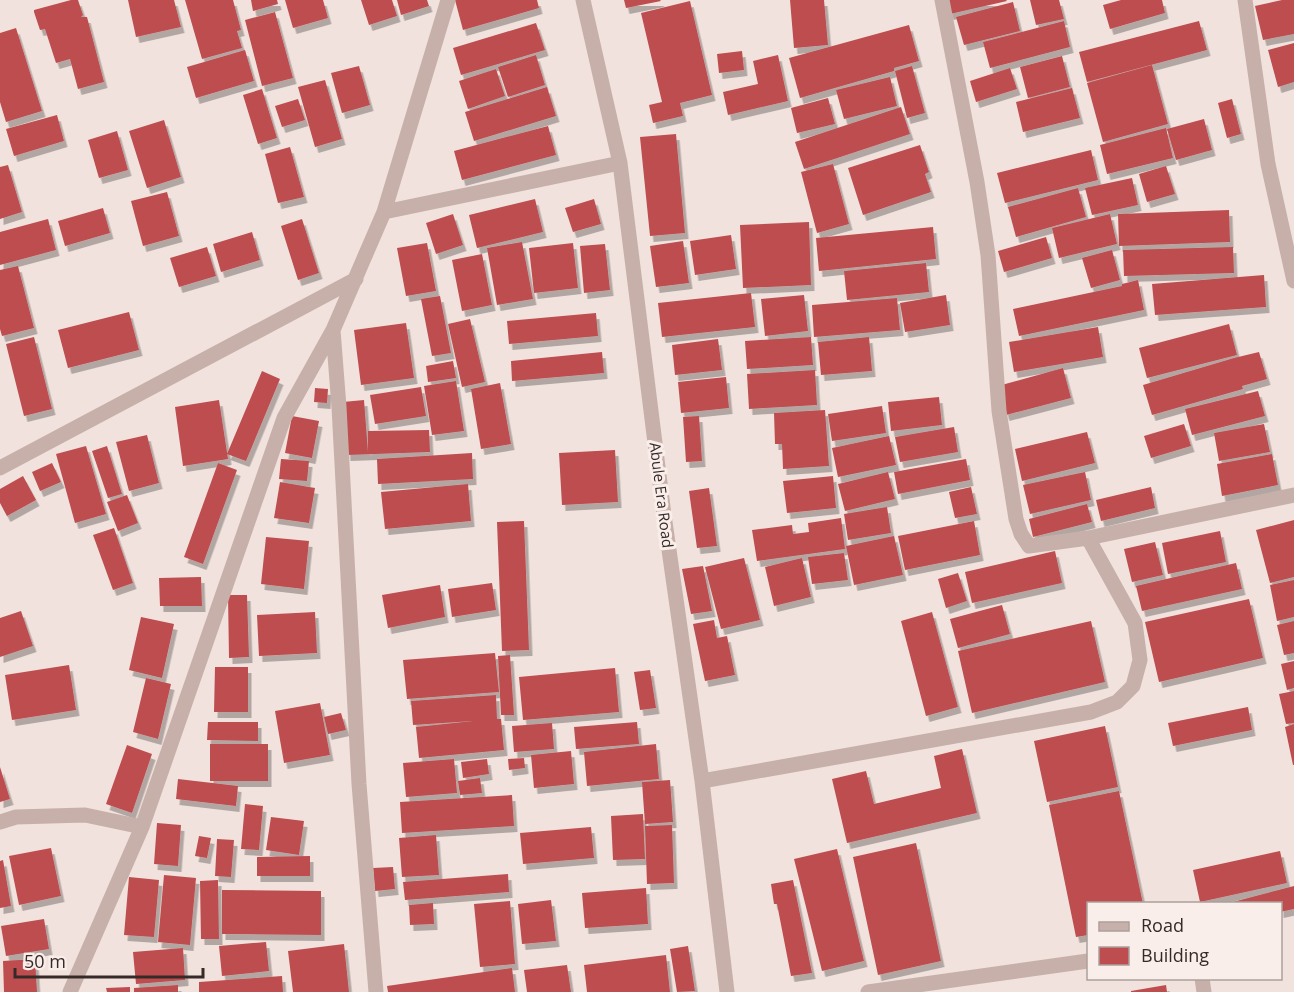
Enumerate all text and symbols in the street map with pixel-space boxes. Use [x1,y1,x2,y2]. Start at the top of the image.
street label: Abule Era Road [646,441,678,549]
legend [1087,902,1282,980]
text: Road [1141,913,1184,937]
scale bar [15,941,202,979]
text: Building [1141,943,1209,967]
text: 50 m [24,949,66,973]

